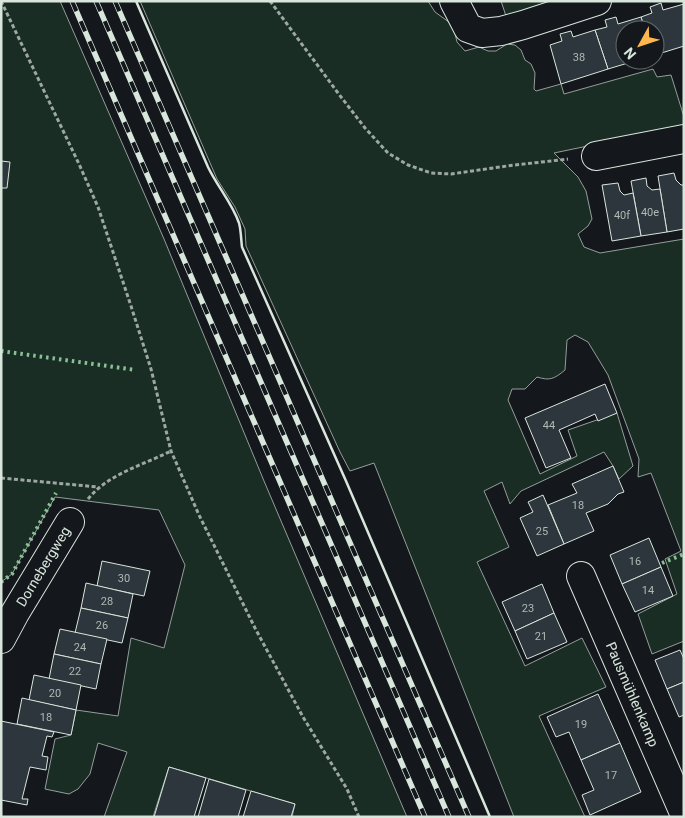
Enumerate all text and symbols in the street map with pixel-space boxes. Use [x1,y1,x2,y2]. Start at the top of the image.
north arrow [615,20,665,70]
text: N [621,44,639,62]
house number: 38 [573,51,585,64]
house number: 40e [641,206,659,219]
house number: 40f [614,209,630,222]
house number: 44 [543,419,555,432]
house number: 18 [572,499,584,512]
street label: Dornebergweg [13,523,73,609]
house number: 25 [536,525,548,538]
house number: 16 [629,555,641,568]
house number: 30 [118,572,130,585]
house number: 14 [642,584,654,597]
house number: 28 [101,595,113,608]
house number: 23 [522,602,534,615]
house number: 26 [96,619,108,632]
house number: 21 [535,630,547,643]
street label: Pausmühlenkamp [603,640,662,749]
house number: 24 [74,641,86,654]
house number: 22 [69,665,81,678]
house number: 20 [49,687,61,700]
house number: 18 [40,711,52,724]
house number: 19 [575,718,587,731]
house number: 17 [605,769,617,782]

